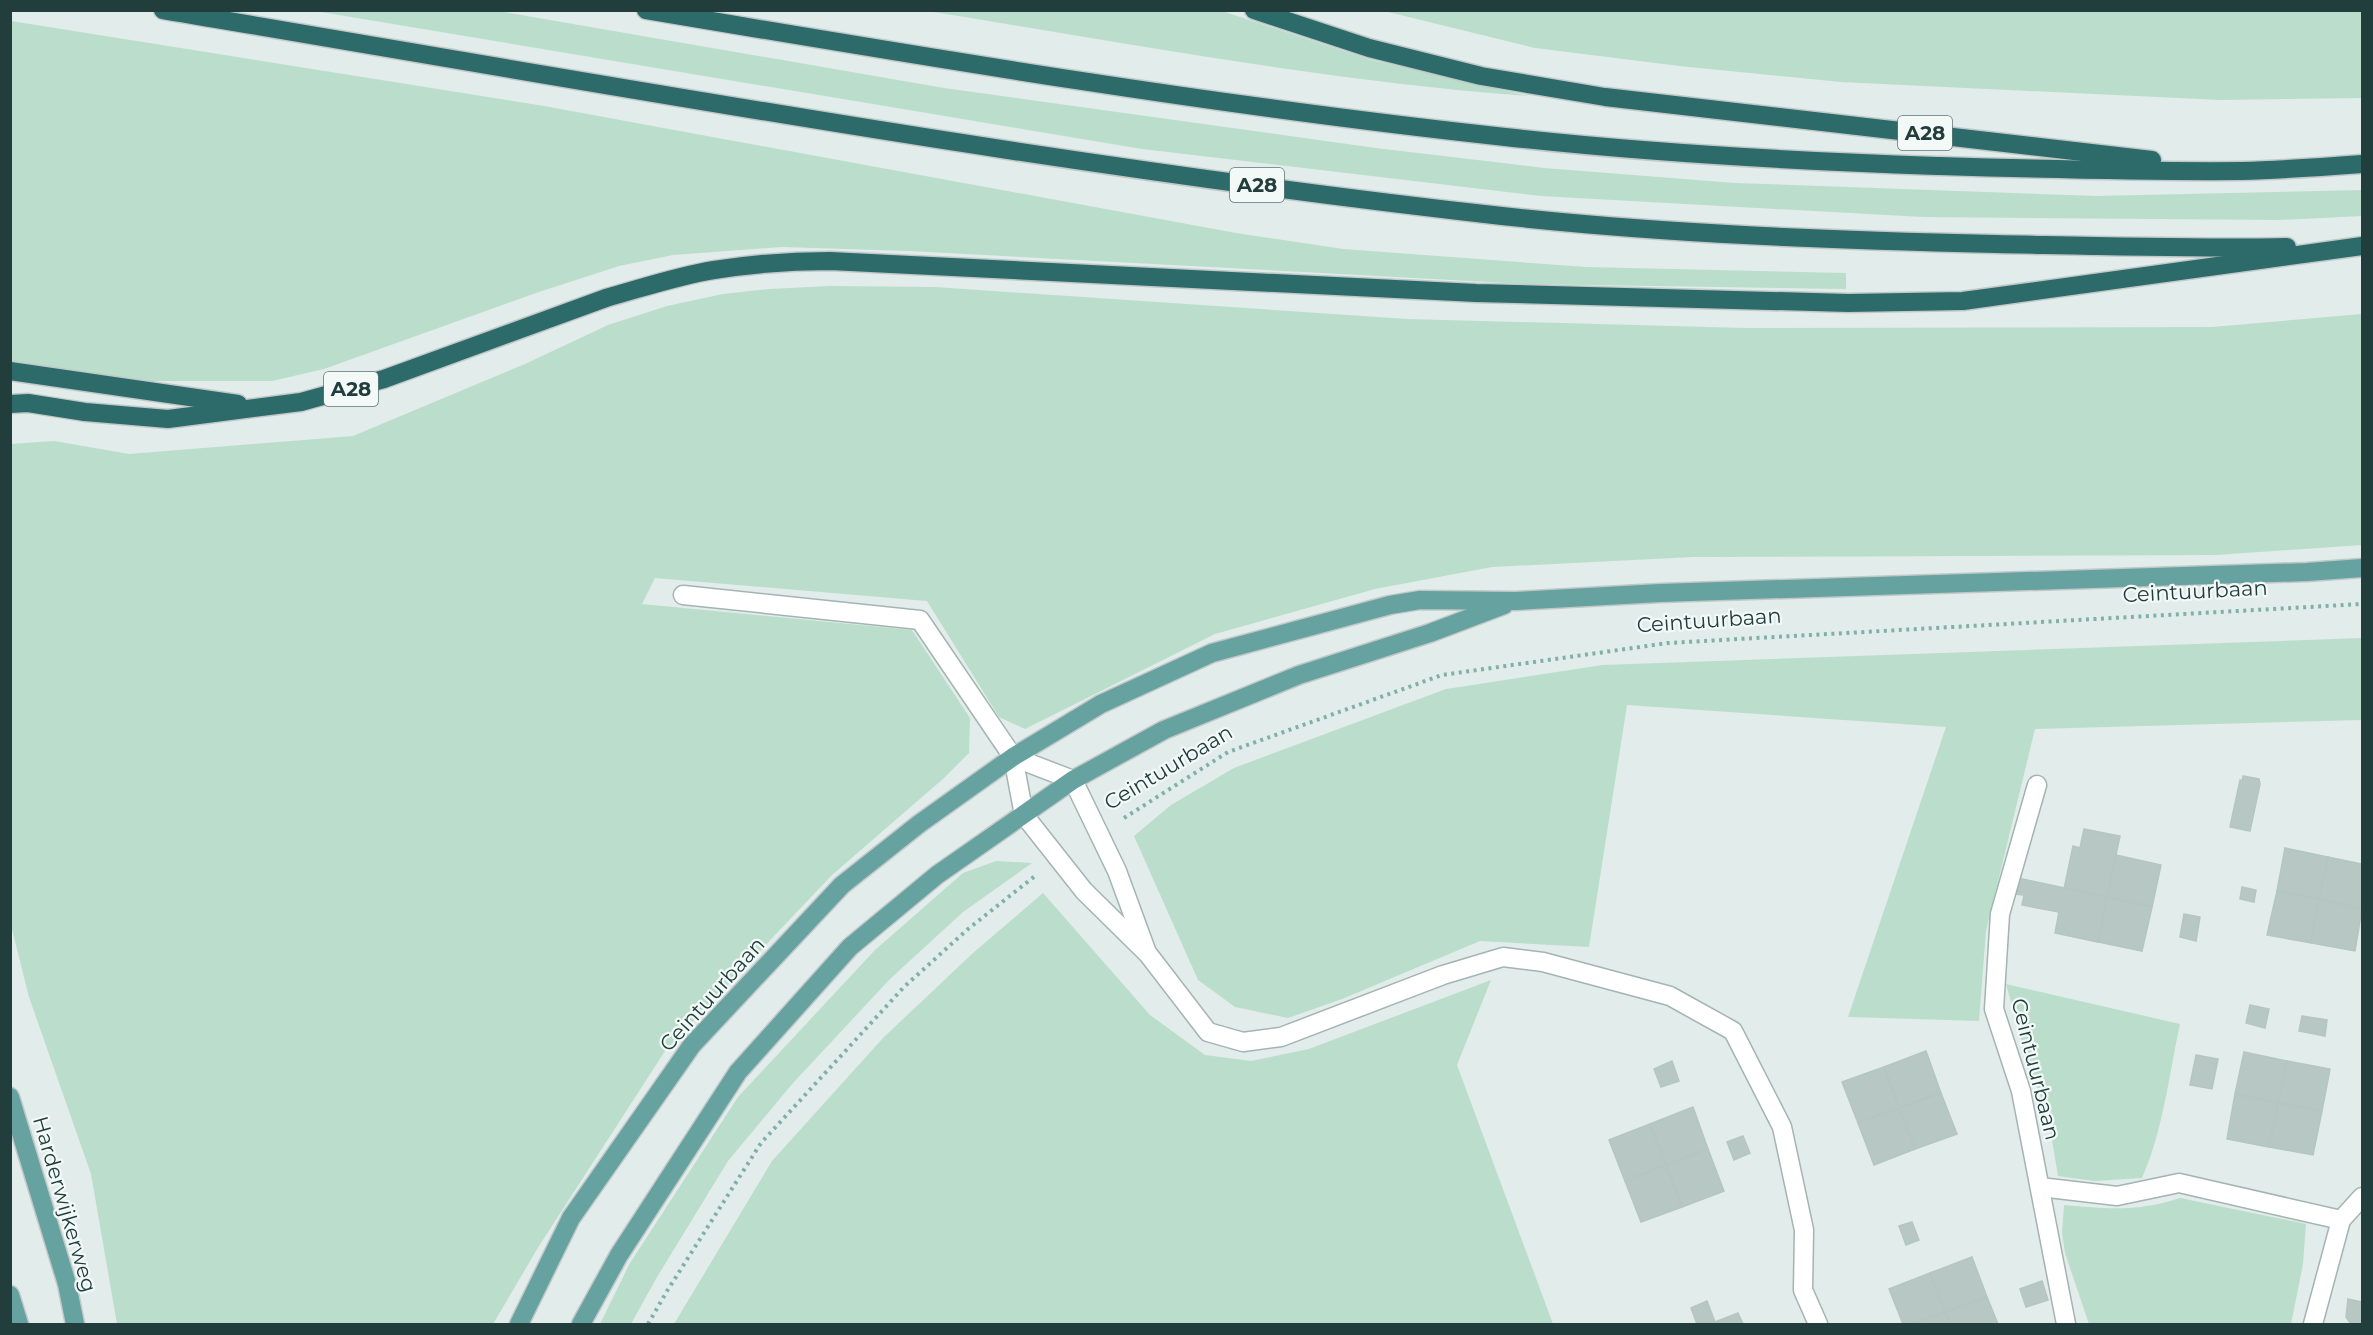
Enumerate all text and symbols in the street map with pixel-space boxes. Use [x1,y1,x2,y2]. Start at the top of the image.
road number: A28 [1898,116,1952,150]
road number: A28 [1230,168,1284,202]
road number: A28 [324,372,378,406]
street label: Ceintuurbaan [2122,575,2268,607]
street label: Ceintuurbaan [1636,602,1782,638]
street label: Ceintuurbaan [1099,719,1237,815]
street label: Ceintuurbaan [654,932,770,1056]
street label: Ceintuurbaan [2006,996,2066,1142]
street label: Harderwijkerweg [28,1113,102,1295]

